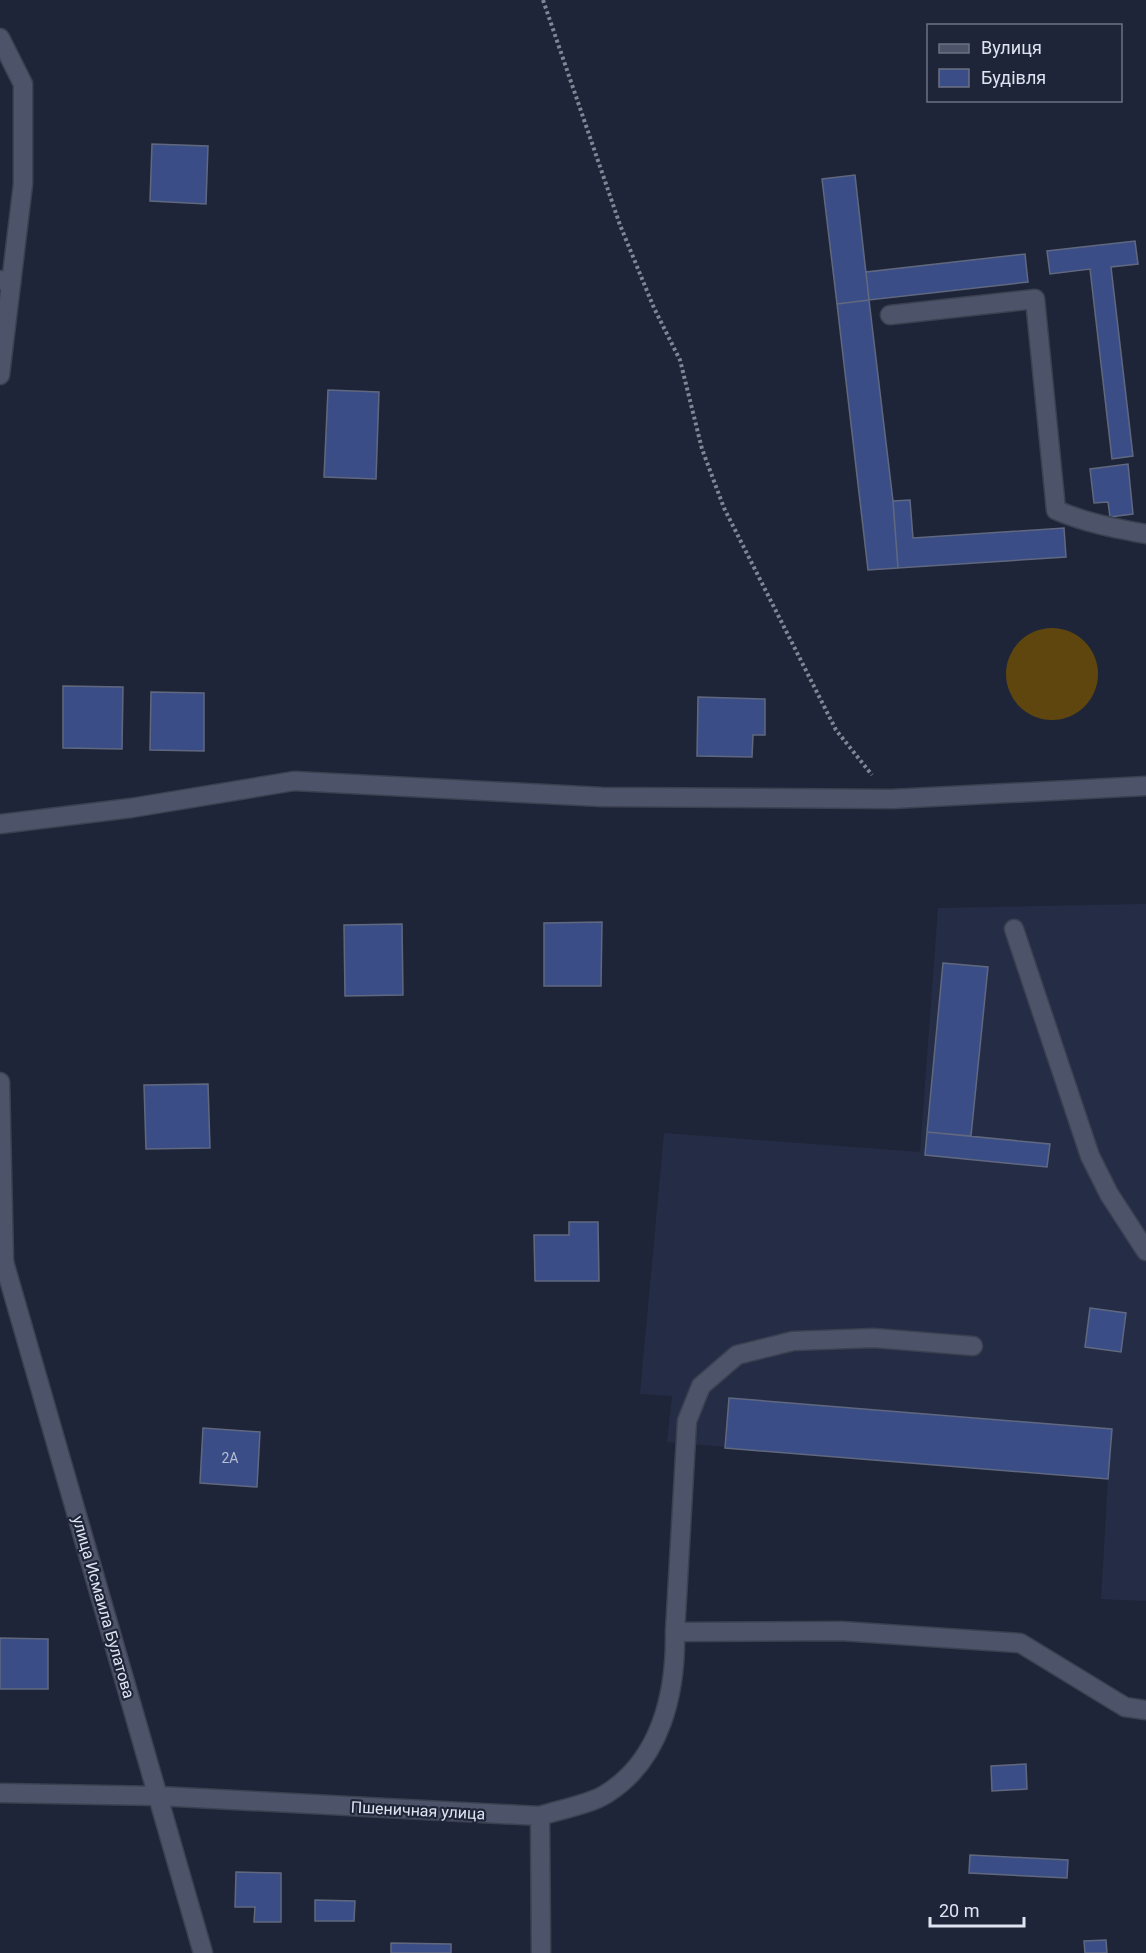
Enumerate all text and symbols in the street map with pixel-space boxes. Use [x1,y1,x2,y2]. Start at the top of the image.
legend [927,24,1122,102]
text: Вулиця [981,37,1042,58]
text: Будівля [981,67,1046,88]
house number: 2А [221,1450,239,1466]
street label: улица Исмаила Булатова [68,1514,139,1701]
street label: Пшеничная улица [350,1797,486,1824]
scale bar [930,1890,1024,1928]
text: 20 m [939,1900,979,1921]

